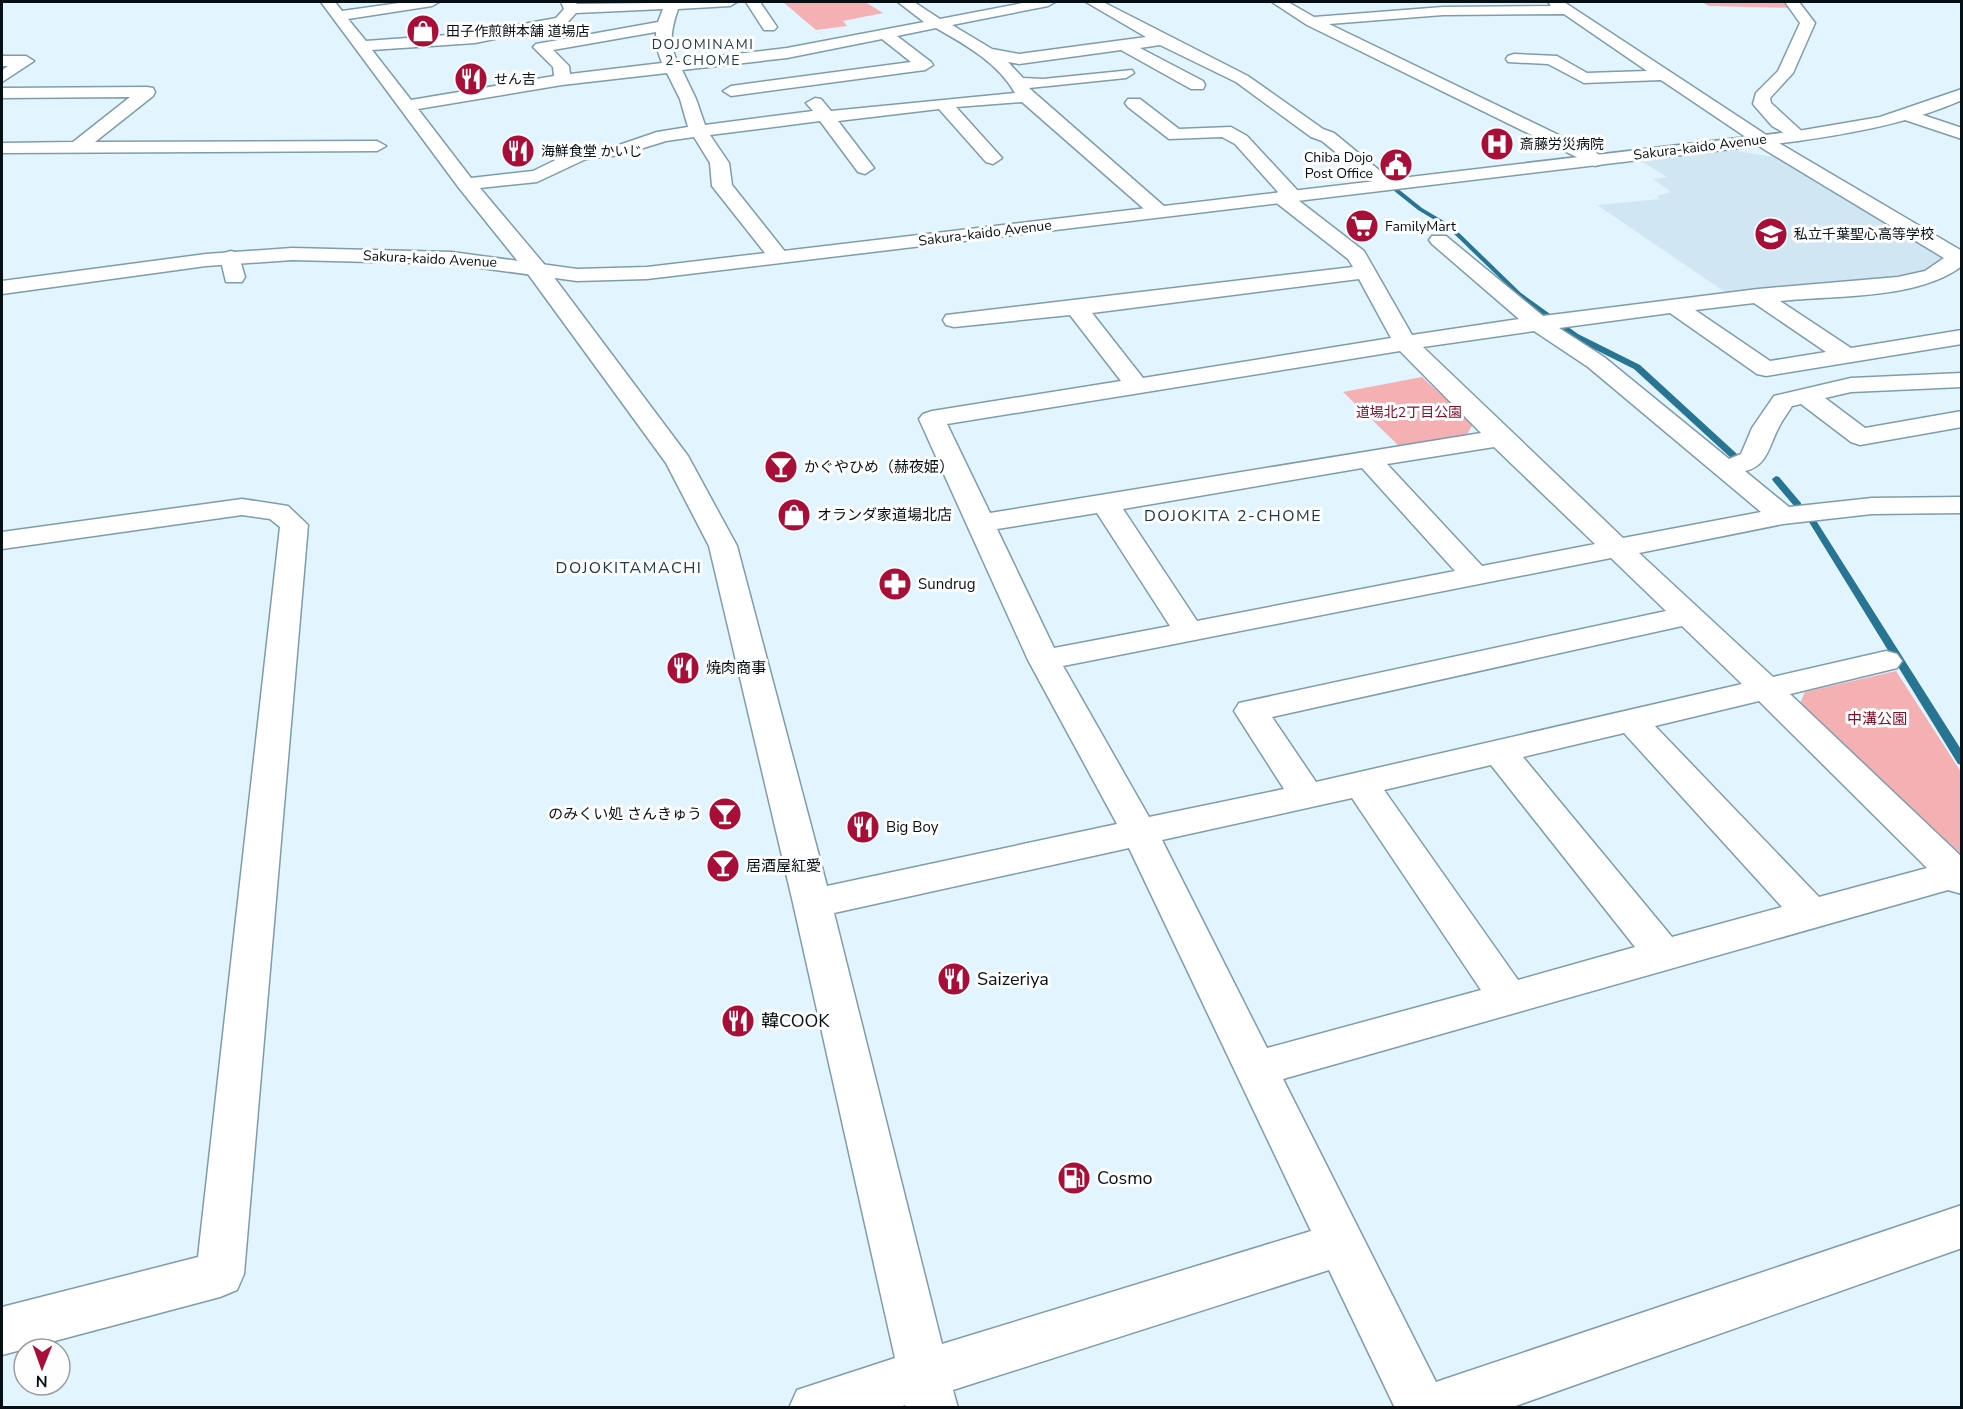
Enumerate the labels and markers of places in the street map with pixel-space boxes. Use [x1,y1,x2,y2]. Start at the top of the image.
shop icon: 田子作煎餅本舗 道場店 [405,13,441,49]
place label: 田子作煎餅本舗 道場店 [446,22,590,41]
restaurant icon: せん吉 [453,61,489,97]
place label: せん吉 [494,70,536,89]
hospital icon: 斎藤労災病院 [1479,126,1515,162]
restaurant icon: 海鮮食堂 かいじ [500,133,536,169]
place label: 斎藤労災病院 [1520,135,1604,154]
place label: 海鮮食堂 かいじ [541,142,643,161]
public building icon: Chiba Dojo Post Office [1378,147,1414,183]
place label: Chiba Dojo Post Office [1304,148,1373,183]
supermarket icon: FamilyMart [1344,208,1380,244]
school or university icon: 私立千葉聖心高等学校 [1753,216,1789,252]
place label: FamilyMart [1385,217,1456,236]
place label: 私立千葉聖心高等学校 [1794,225,1934,244]
bar icon: かぐやひめ（赫夜姫） [763,449,799,485]
place label: かぐやひめ（赫夜姫） [804,457,954,477]
shop icon: オランダ家道場北店 [776,497,812,533]
place label: オランダ家道場北店 [817,505,952,525]
pharmacy icon: Sundrug [877,566,913,602]
place label: Sundrug [918,574,975,594]
restaurant icon: 焼肉商事 [665,650,701,686]
place label: 焼肉商事 [706,658,766,678]
bar icon: のみくい処 さんきゅう [707,796,743,832]
place label: のみくい処 さんきゅう [548,804,702,824]
restaurant icon: Big Boy [845,809,881,845]
place label: Big Boy [886,817,939,837]
bar icon: 居酒屋紅愛 [705,848,741,884]
place label: 居酒屋紅愛 [746,856,821,876]
restaurant icon: Saizeriya [936,961,972,997]
place label: Saizeriya [977,967,1049,991]
restaurant icon: 韓COOK [720,1003,756,1039]
place label: 韓COOK [761,1009,830,1033]
fuel station icon: Cosmo [1056,1160,1092,1196]
place label: Cosmo [1097,1166,1153,1190]

